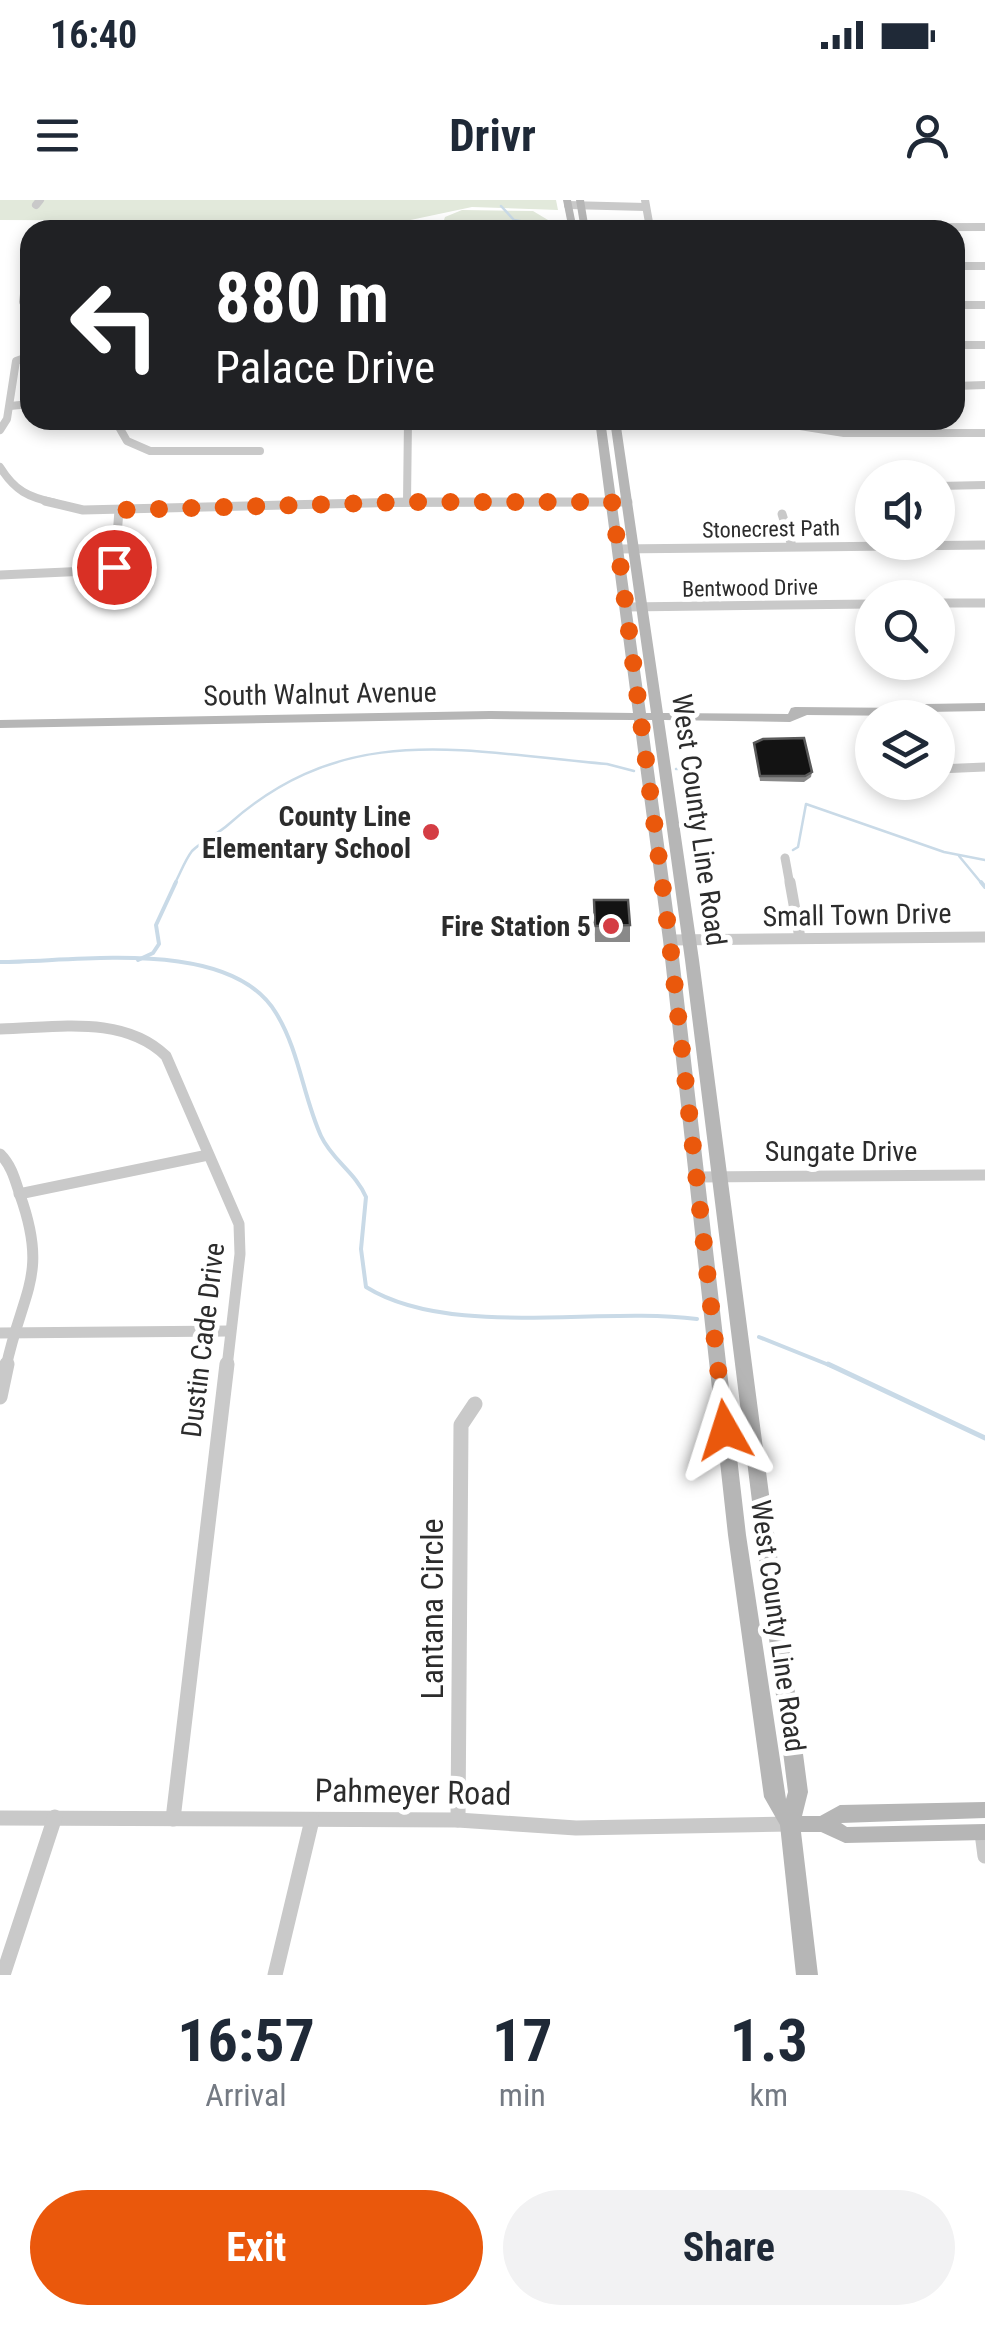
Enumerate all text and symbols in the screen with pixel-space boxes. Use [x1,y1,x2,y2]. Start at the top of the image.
text: 16:40 [50,13,137,57]
icon: menu [30,108,85,163]
icon: person [900,108,955,163]
text: Drivr [449,109,536,162]
text: 880 m [215,257,389,339]
icon: left [50,260,180,390]
text: Palace Drive [215,341,435,394]
map controls [855,460,955,800]
button: sound [855,460,955,560]
street label: Stonecrest Path [702,515,840,543]
pin [72,525,157,610]
icon: arrive [87,540,142,595]
street label: Bentwood Drive [682,574,818,602]
button: search [855,580,955,680]
street label: South Walnut Avenue [203,675,437,713]
street label: West County Line Road [665,692,733,948]
button: layers [855,700,955,800]
place label: County Line Elementary School [202,800,411,865]
marker: County Line Elementary School [420,821,442,843]
street label: Small Town Drive [762,897,952,933]
place label: Fire Station 5 [441,910,591,943]
marker: Fire Station 5 [600,915,622,937]
street label: Sungate Drive [765,1135,917,1168]
street label: Dustin Cade Drive [175,1241,231,1439]
position arrow [673,1378,777,1482]
street label: West County Line Road [744,1498,812,1754]
street label: Lantana Circle [413,1518,451,1700]
street label: Pahmeyer Road [314,1771,512,1813]
text: 16:57 [177,2005,315,2076]
text: 17 [492,2005,553,2076]
text: 1.3 [730,2005,808,2076]
text: Arrival [205,2076,287,2114]
text: min [499,2076,546,2114]
text: km [750,2076,788,2114]
button: Exit [30,2190,483,2305]
button: Share [503,2190,955,2305]

